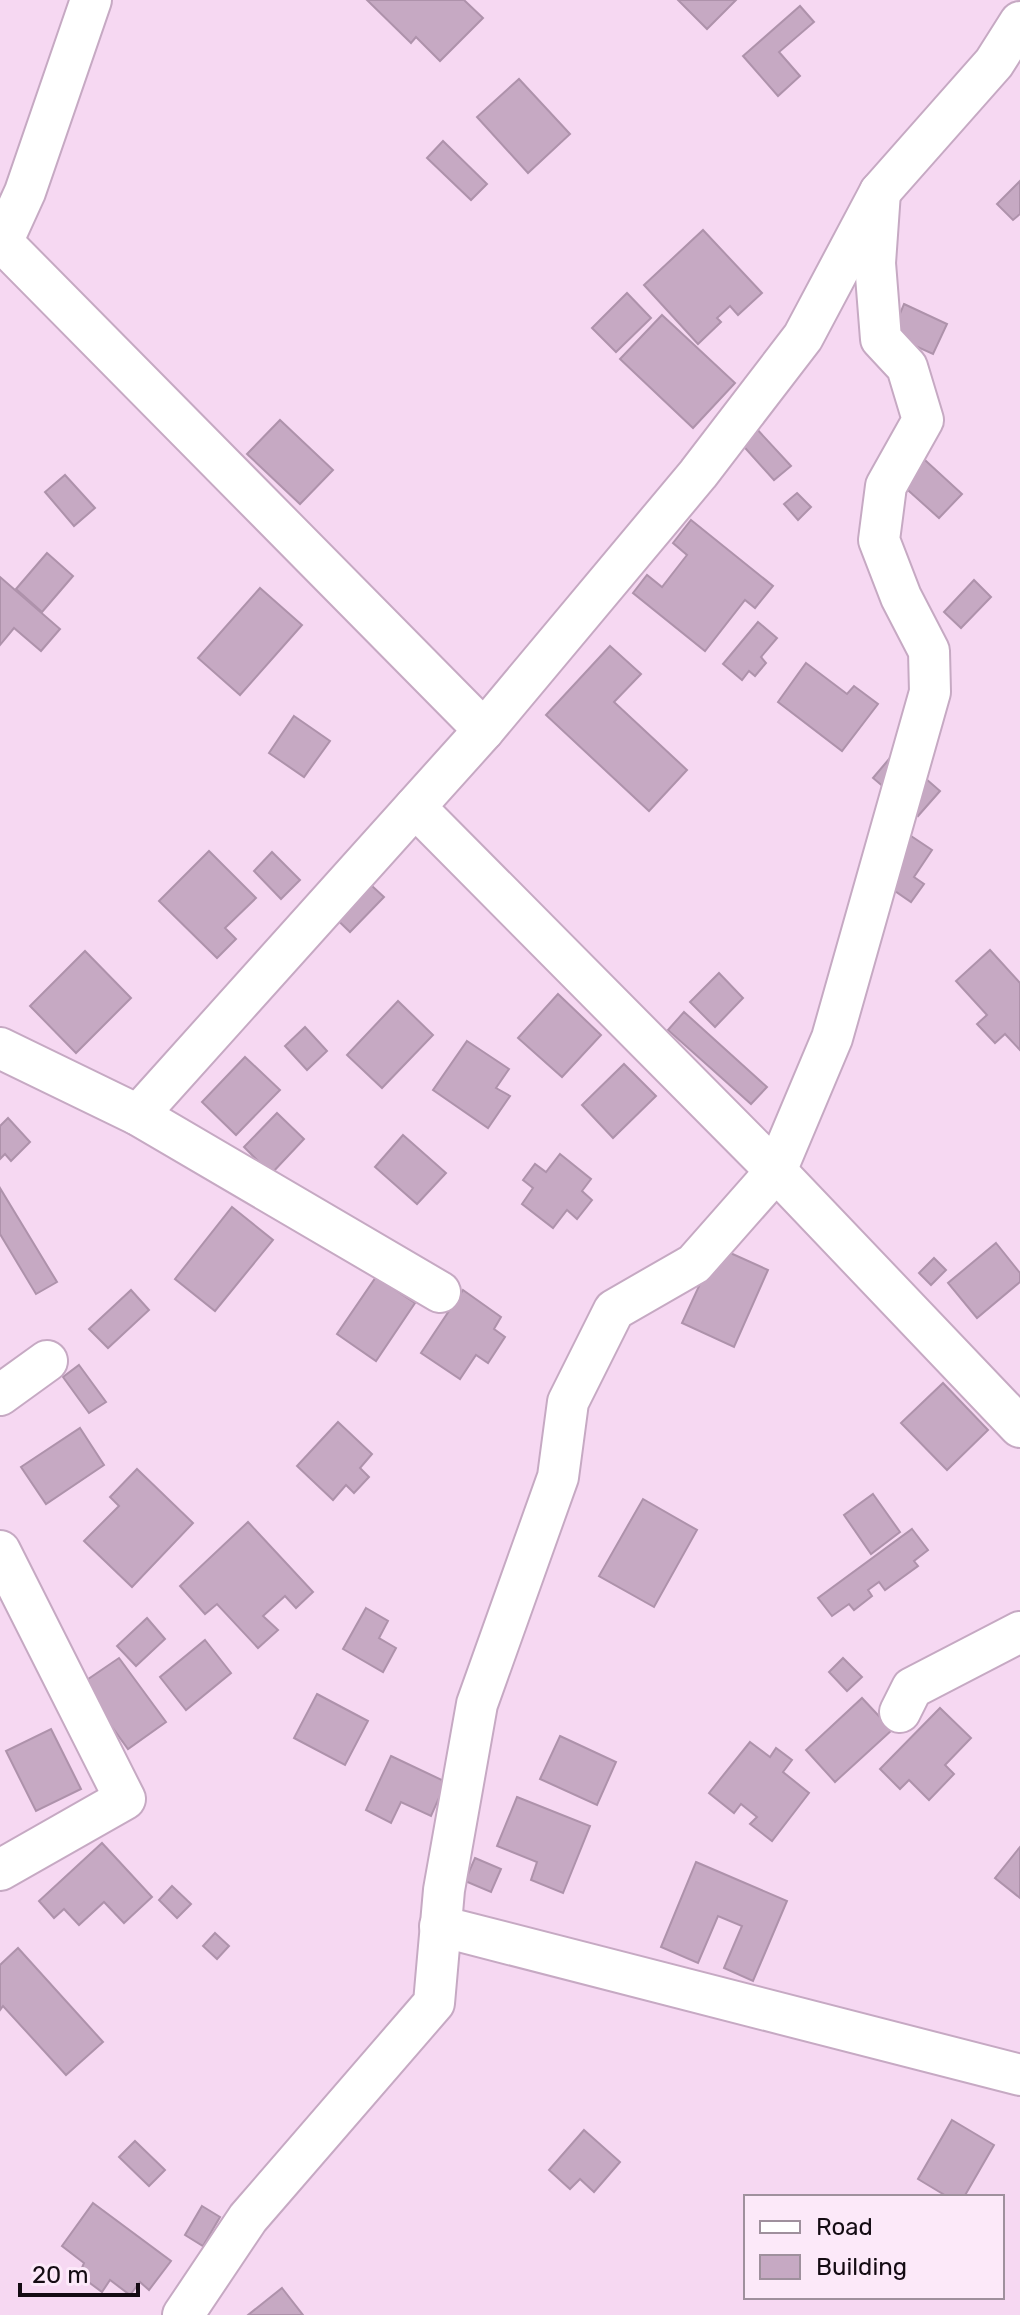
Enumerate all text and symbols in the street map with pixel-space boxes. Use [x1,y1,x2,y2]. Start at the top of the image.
legend [744,2195,1004,2299]
text: Road [816,2213,873,2241]
scale bar [20,2247,138,2297]
text: Building [816,2253,907,2281]
text: 20 m [32,2261,89,2289]

